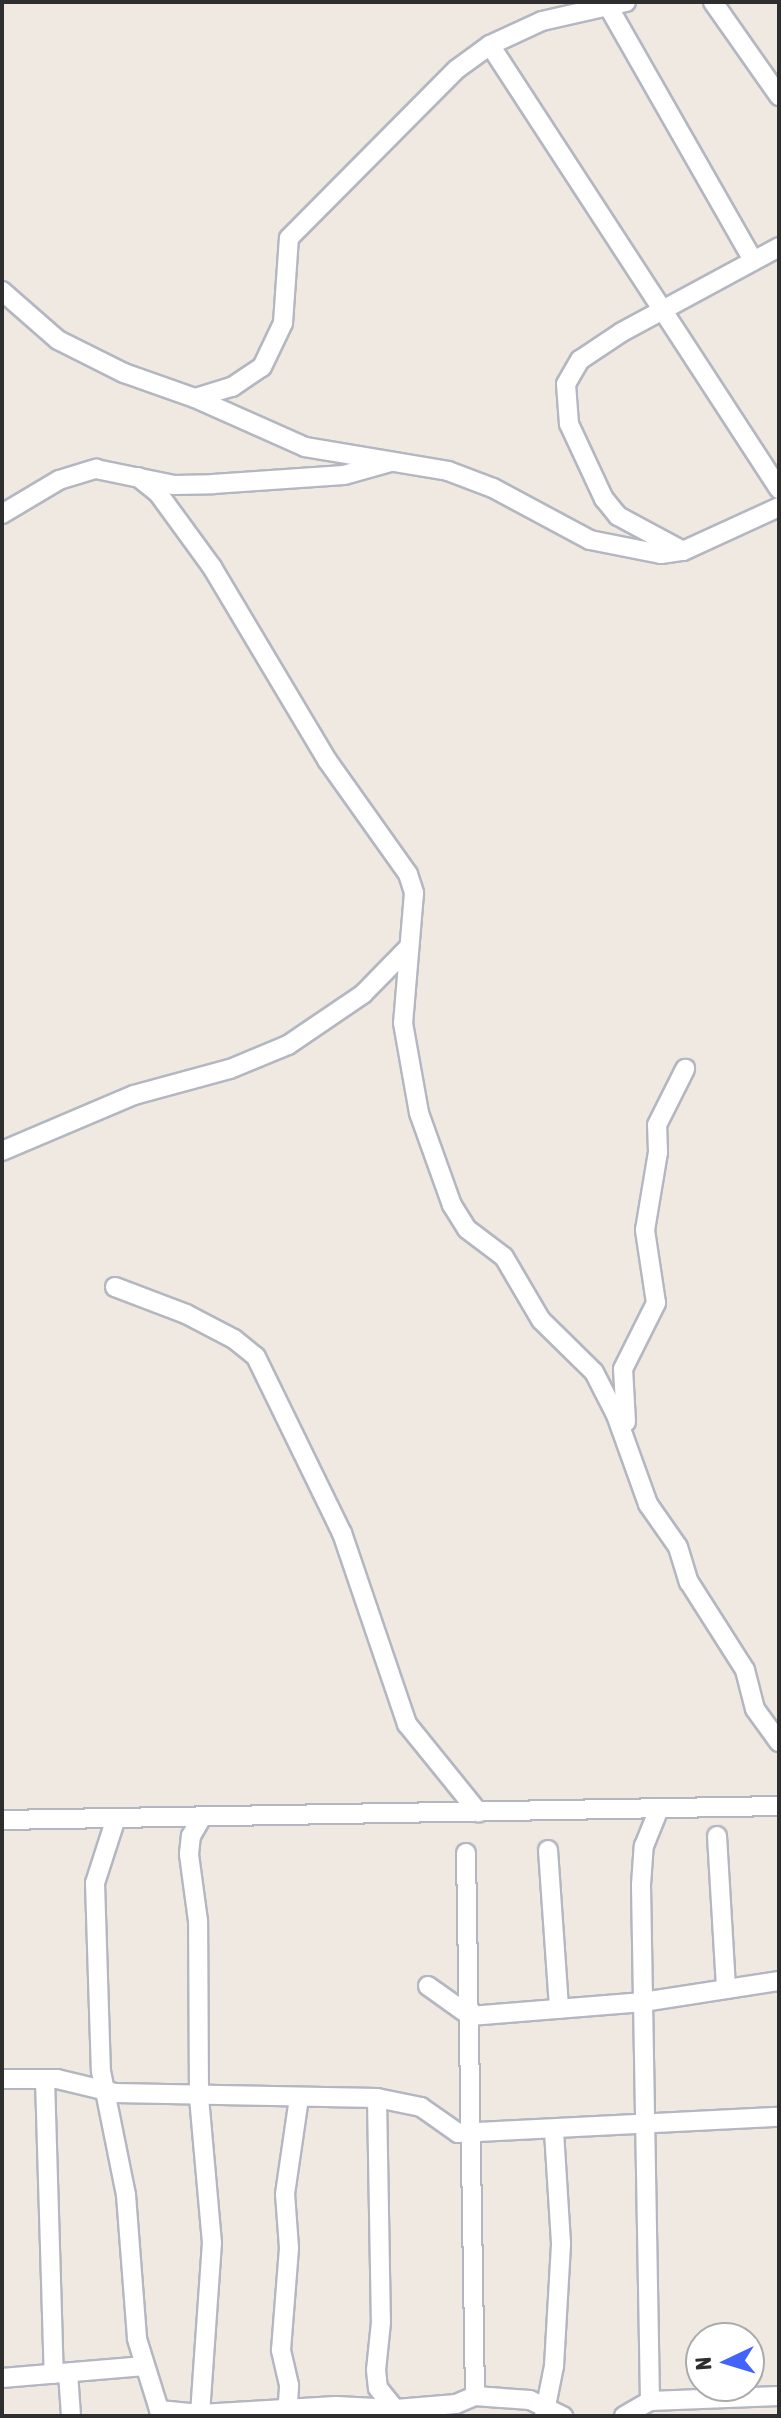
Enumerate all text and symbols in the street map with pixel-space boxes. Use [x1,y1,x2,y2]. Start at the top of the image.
north arrow [685,2322,765,2402]
text: N [690,2356,716,2371]

